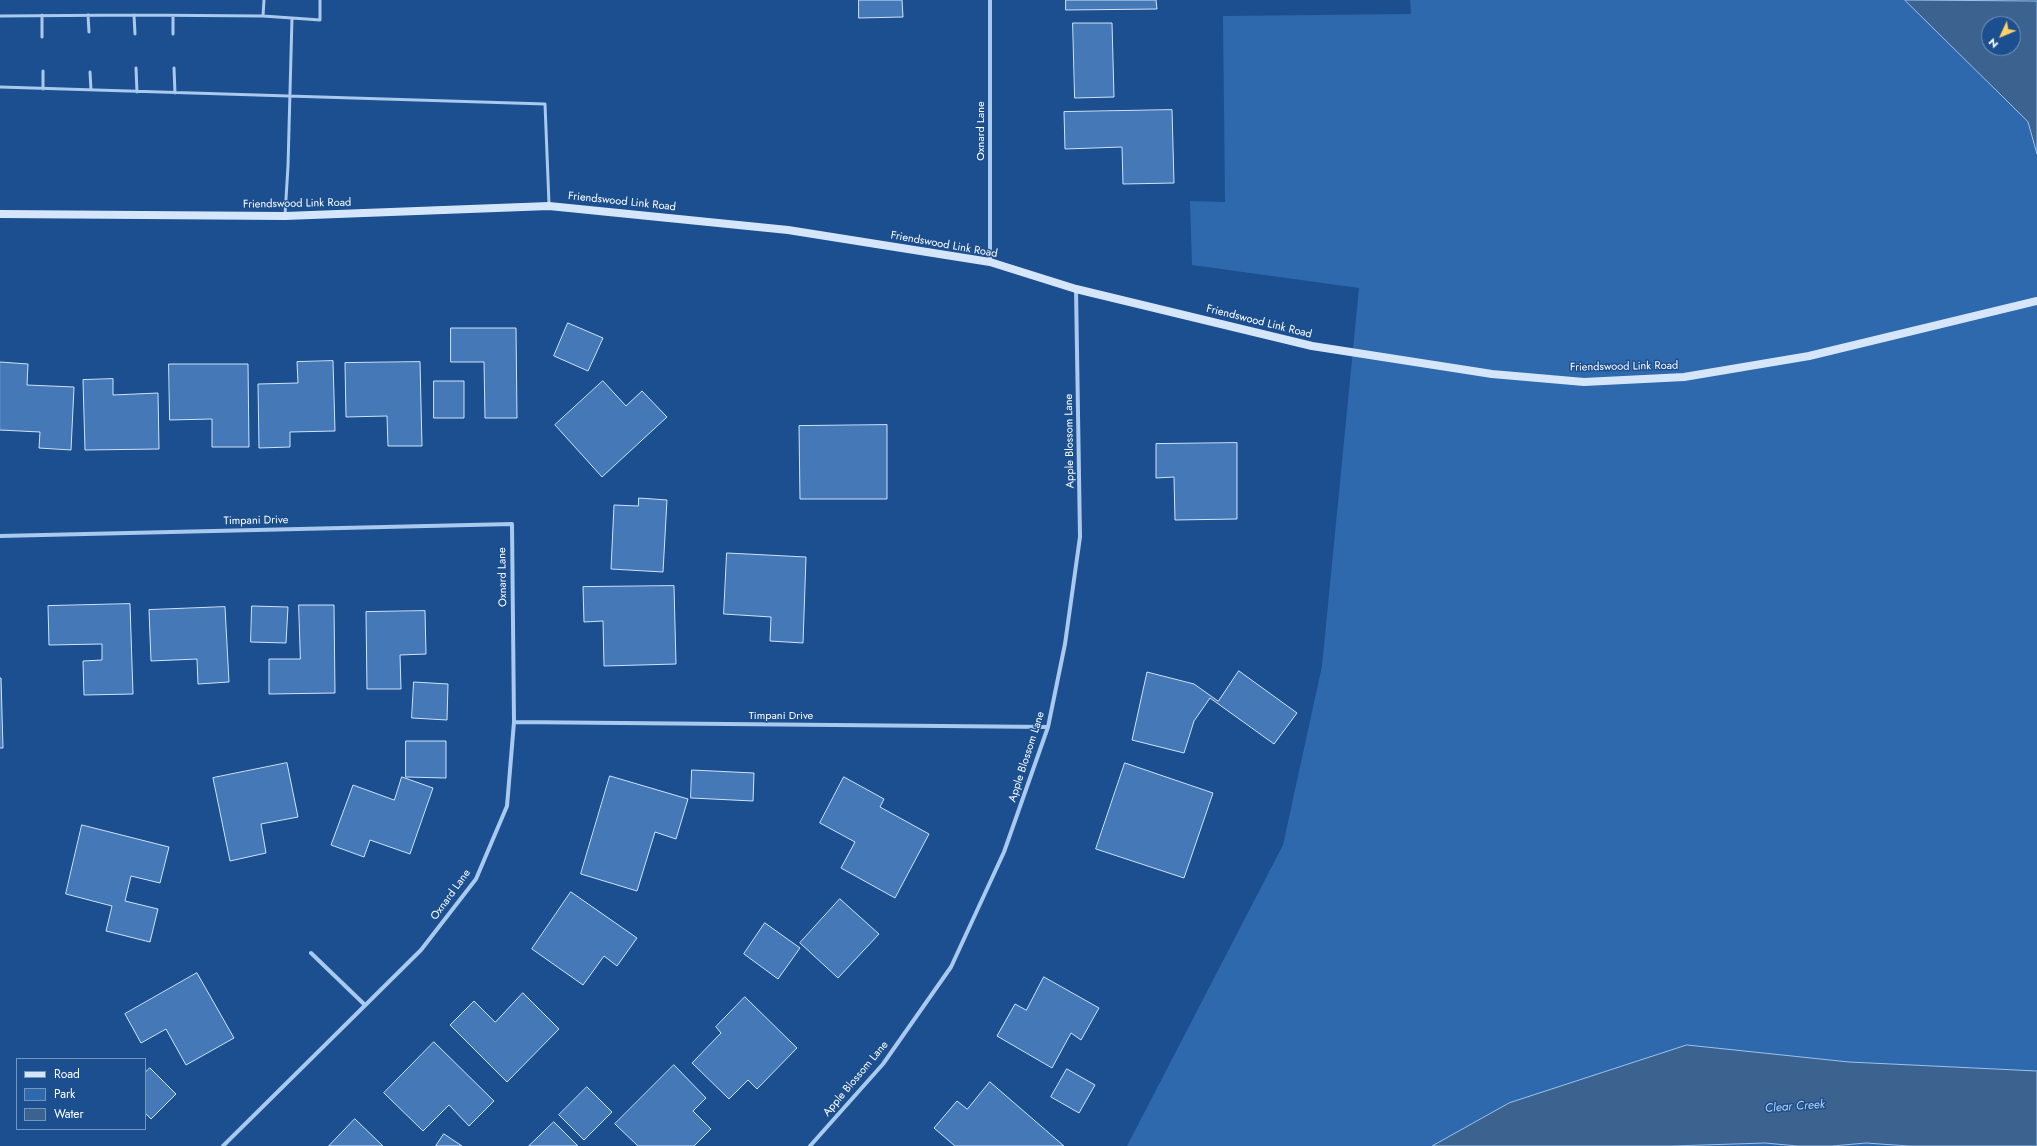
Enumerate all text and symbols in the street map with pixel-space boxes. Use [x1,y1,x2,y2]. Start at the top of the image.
north arrow [1981,16,2021,56]
text: N [1984,35,2002,52]
street label: Oxnard Lane [974,101,988,161]
street label: Friendswood Link Road [567,190,677,214]
street label: Friendswood Link Road [243,196,351,212]
street label: Friendswood Link Road [890,229,998,261]
street label: Friendswood Link Road [1205,302,1313,342]
street label: Friendswood Link Road [1570,359,1678,375]
street label: Apple Blossom Lane [1063,394,1077,488]
street label: Timpani Drive [224,514,288,528]
street label: Oxnard Lane [496,547,510,607]
street label: Timpani Drive [749,709,813,723]
street label: Apple Blossom Lane [1006,710,1048,804]
street label: Oxnard Lane [428,867,474,923]
street label: Apple Blossom Lane [821,1039,891,1119]
legend [16,1058,146,1130]
text: Road [54,1065,80,1083]
text: Park [54,1085,75,1103]
water label: Clear Creek [1765,1098,1825,1116]
text: Water [54,1105,84,1123]

